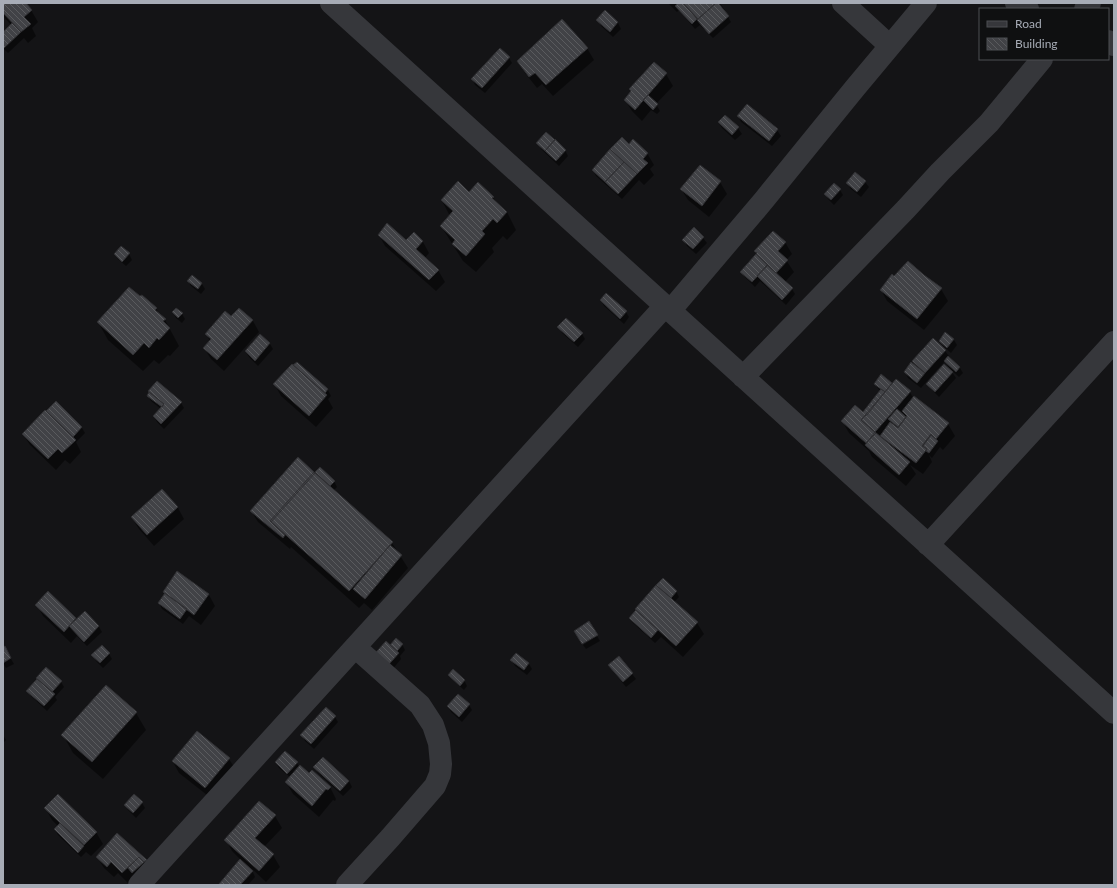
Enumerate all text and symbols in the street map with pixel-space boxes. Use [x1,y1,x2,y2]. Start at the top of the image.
legend [979,8,1109,60]
text: Road [1015,16,1042,31]
text: Building [1015,36,1058,51]

